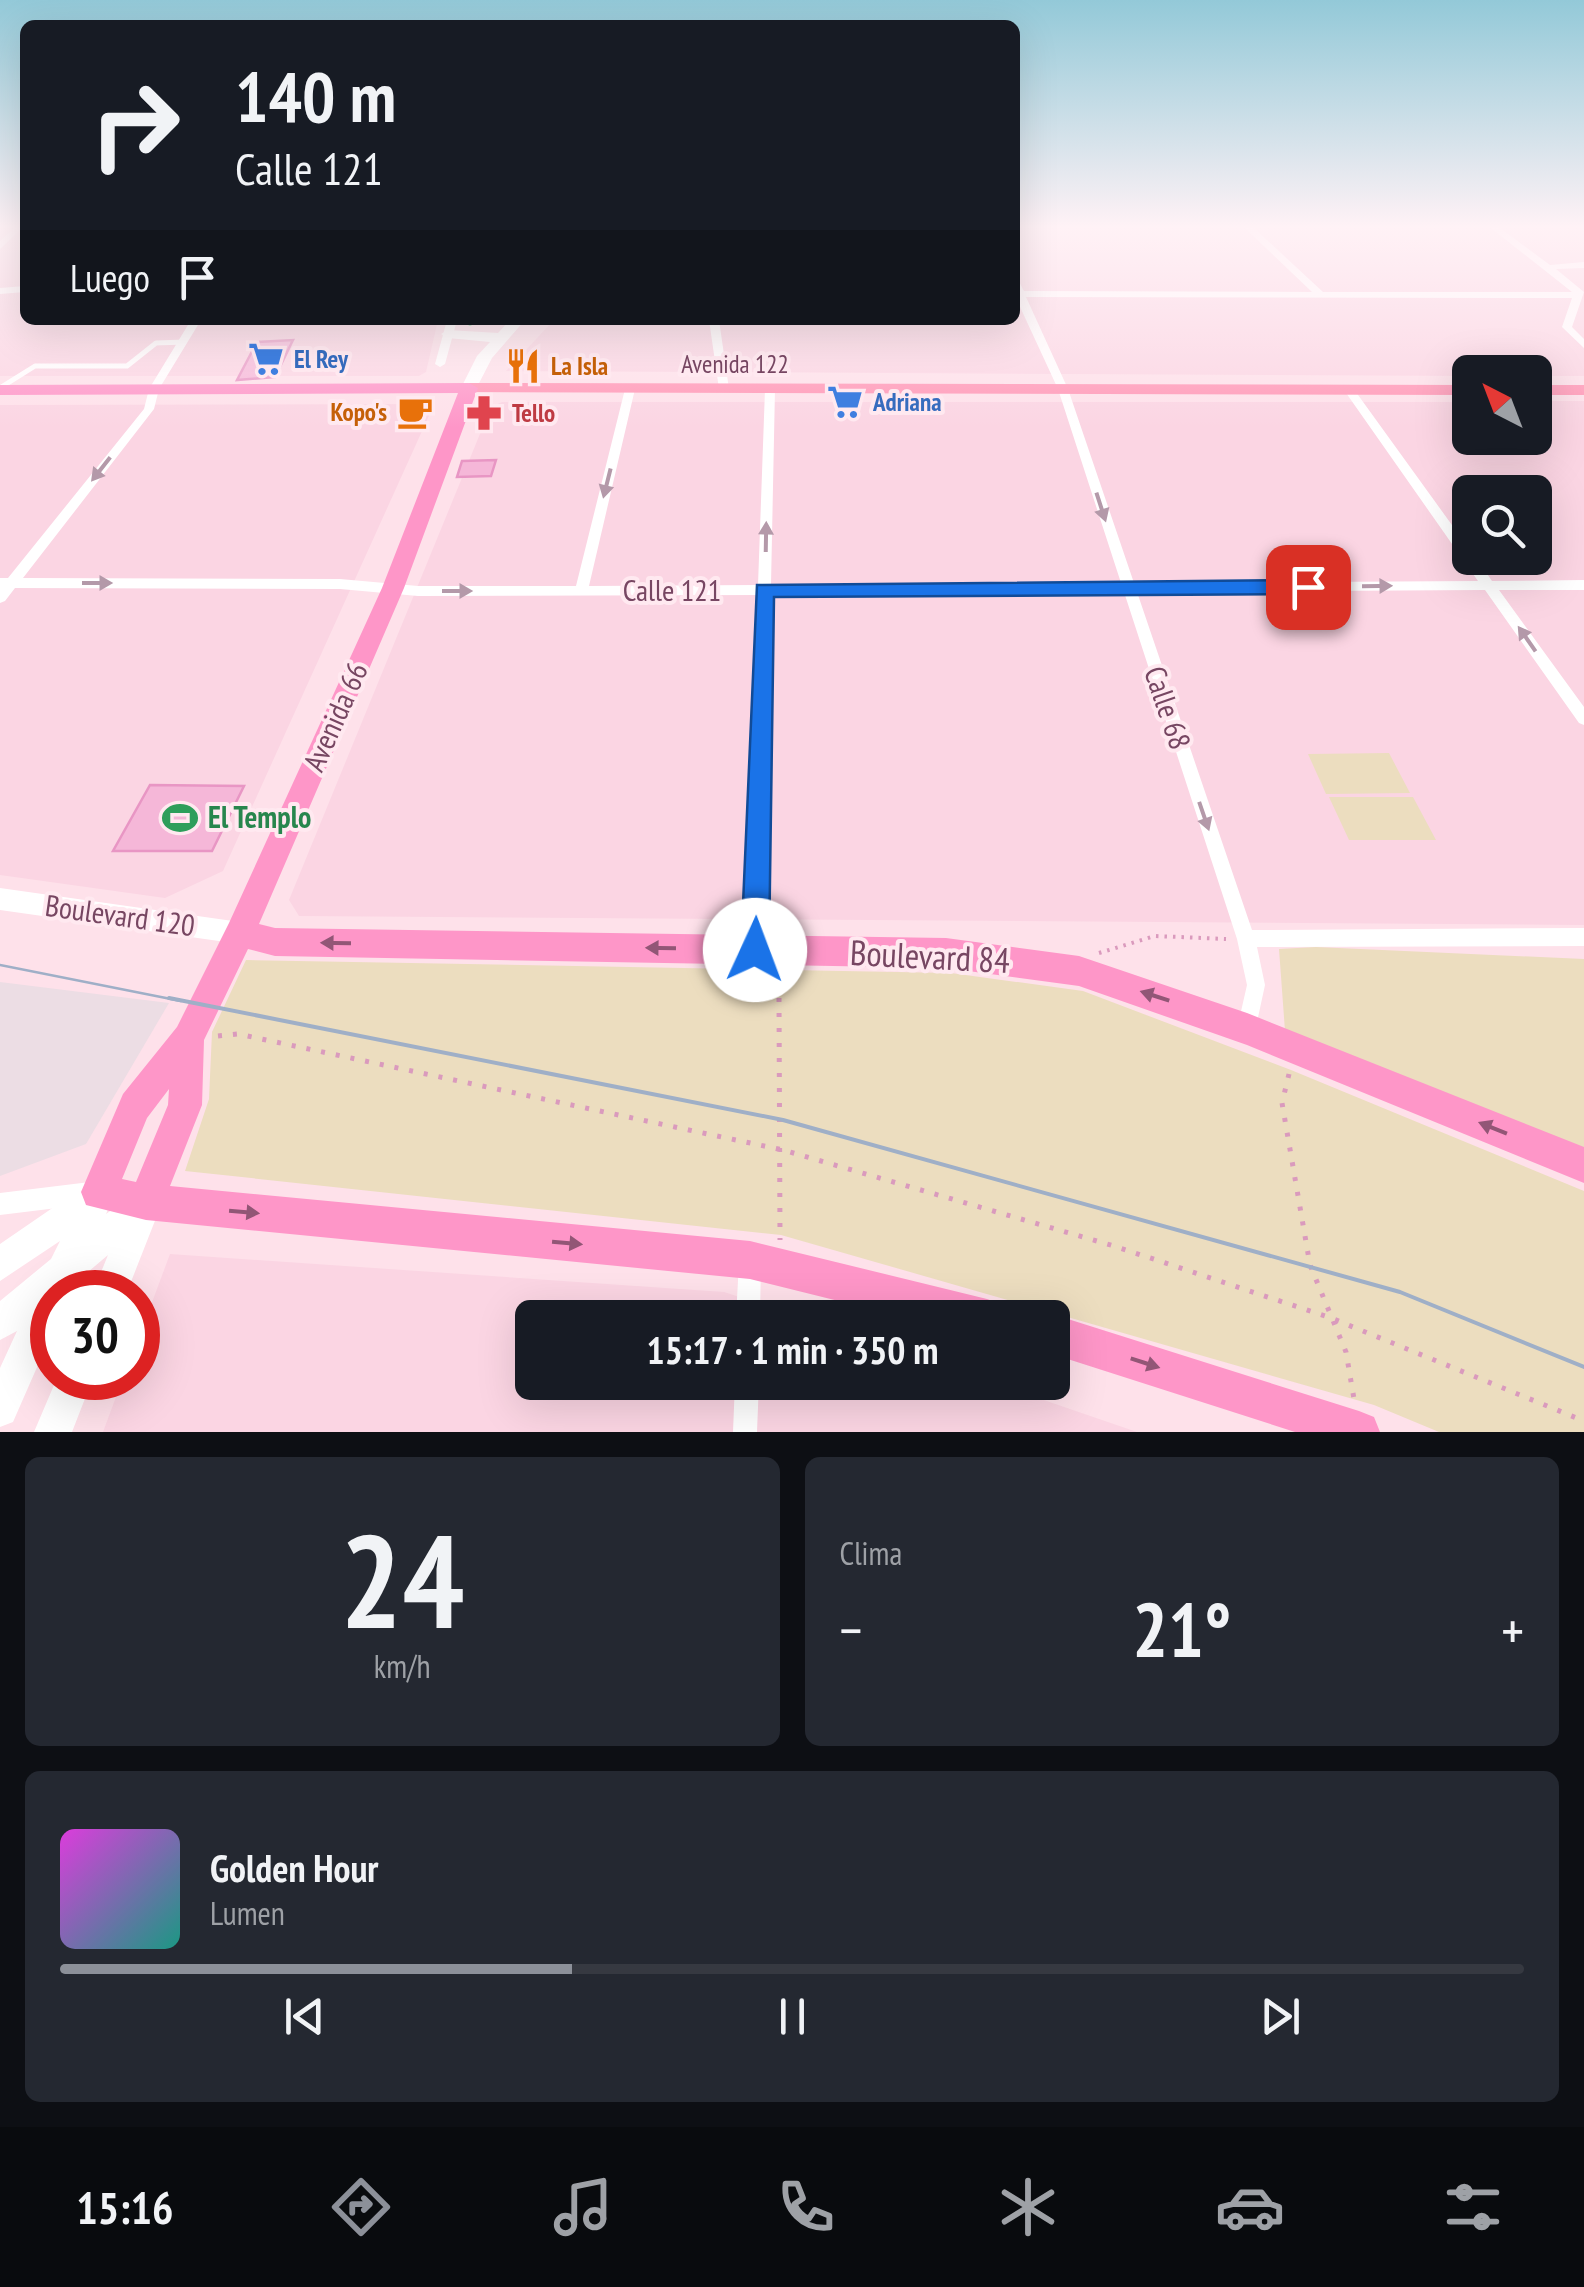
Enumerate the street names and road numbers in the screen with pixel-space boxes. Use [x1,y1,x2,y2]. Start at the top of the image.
street label: Avenida 122 [681,348,789,380]
street label: Calle 121 [623,570,721,609]
street label: Avenida 66 [293,656,376,777]
street label: Calle 68 [1136,661,1201,754]
street label: Boulevard 120 [43,885,198,944]
street label: Boulevard 84 [849,929,1011,983]

